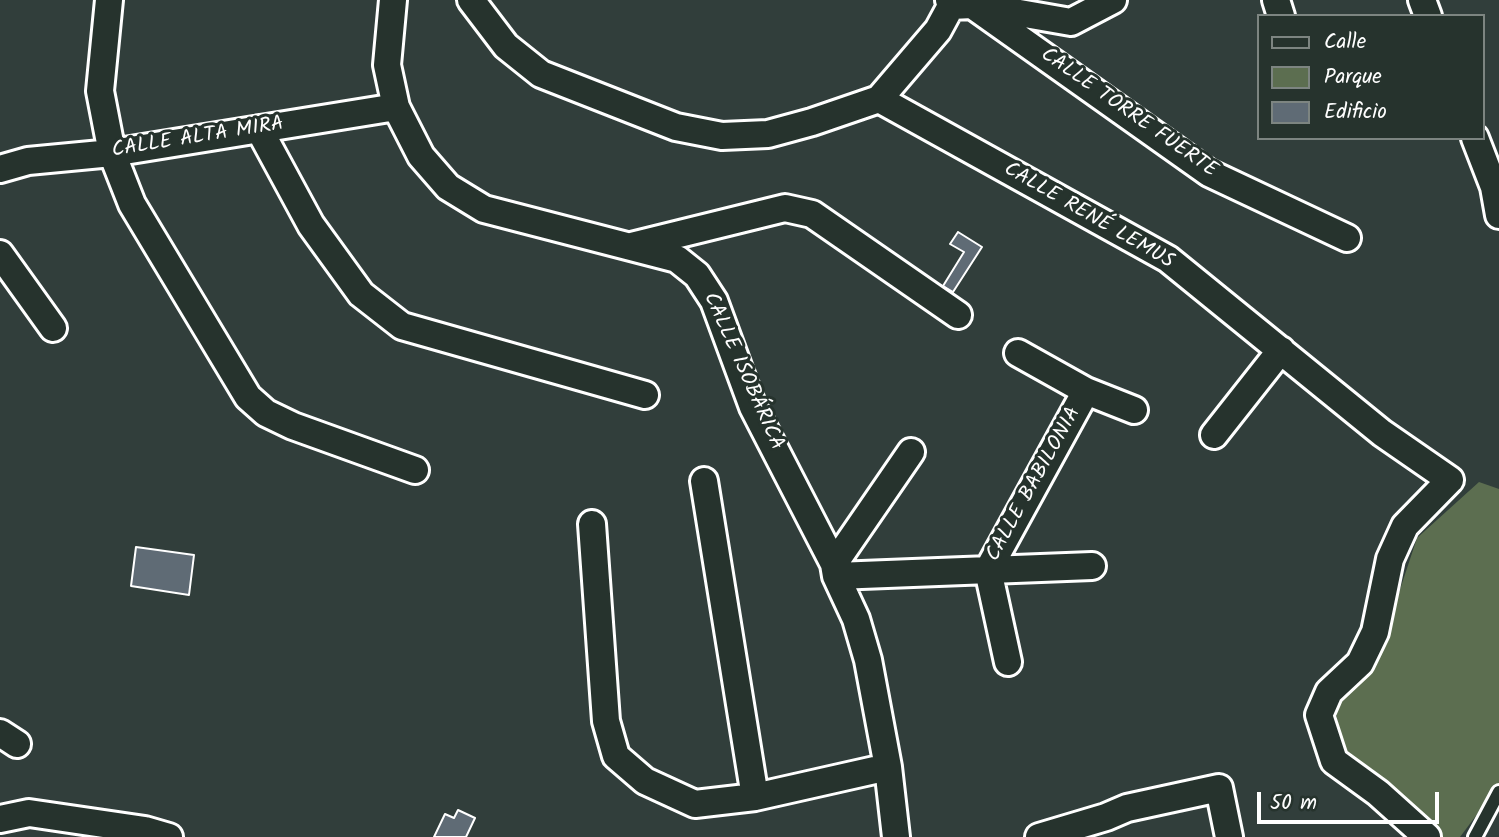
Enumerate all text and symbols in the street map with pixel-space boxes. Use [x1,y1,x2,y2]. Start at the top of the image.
legend [1258,14,1485,140]
text: Calle [1324,26,1366,59]
street label: CALLE TORRE FUERTE [1035,43,1221,185]
text: Parque [1324,61,1382,94]
text: Edificio [1324,96,1387,129]
street label: CALLE ALTA MIRA [110,113,286,165]
street label: CALLE RENÉ LEMUS [998,158,1178,276]
street label: CALLE ISOBÁRICA [696,289,788,455]
street label: CALLE BABILONIA [982,403,1088,567]
scale bar [1261,778,1443,822]
text: 50 m [1270,787,1317,820]

